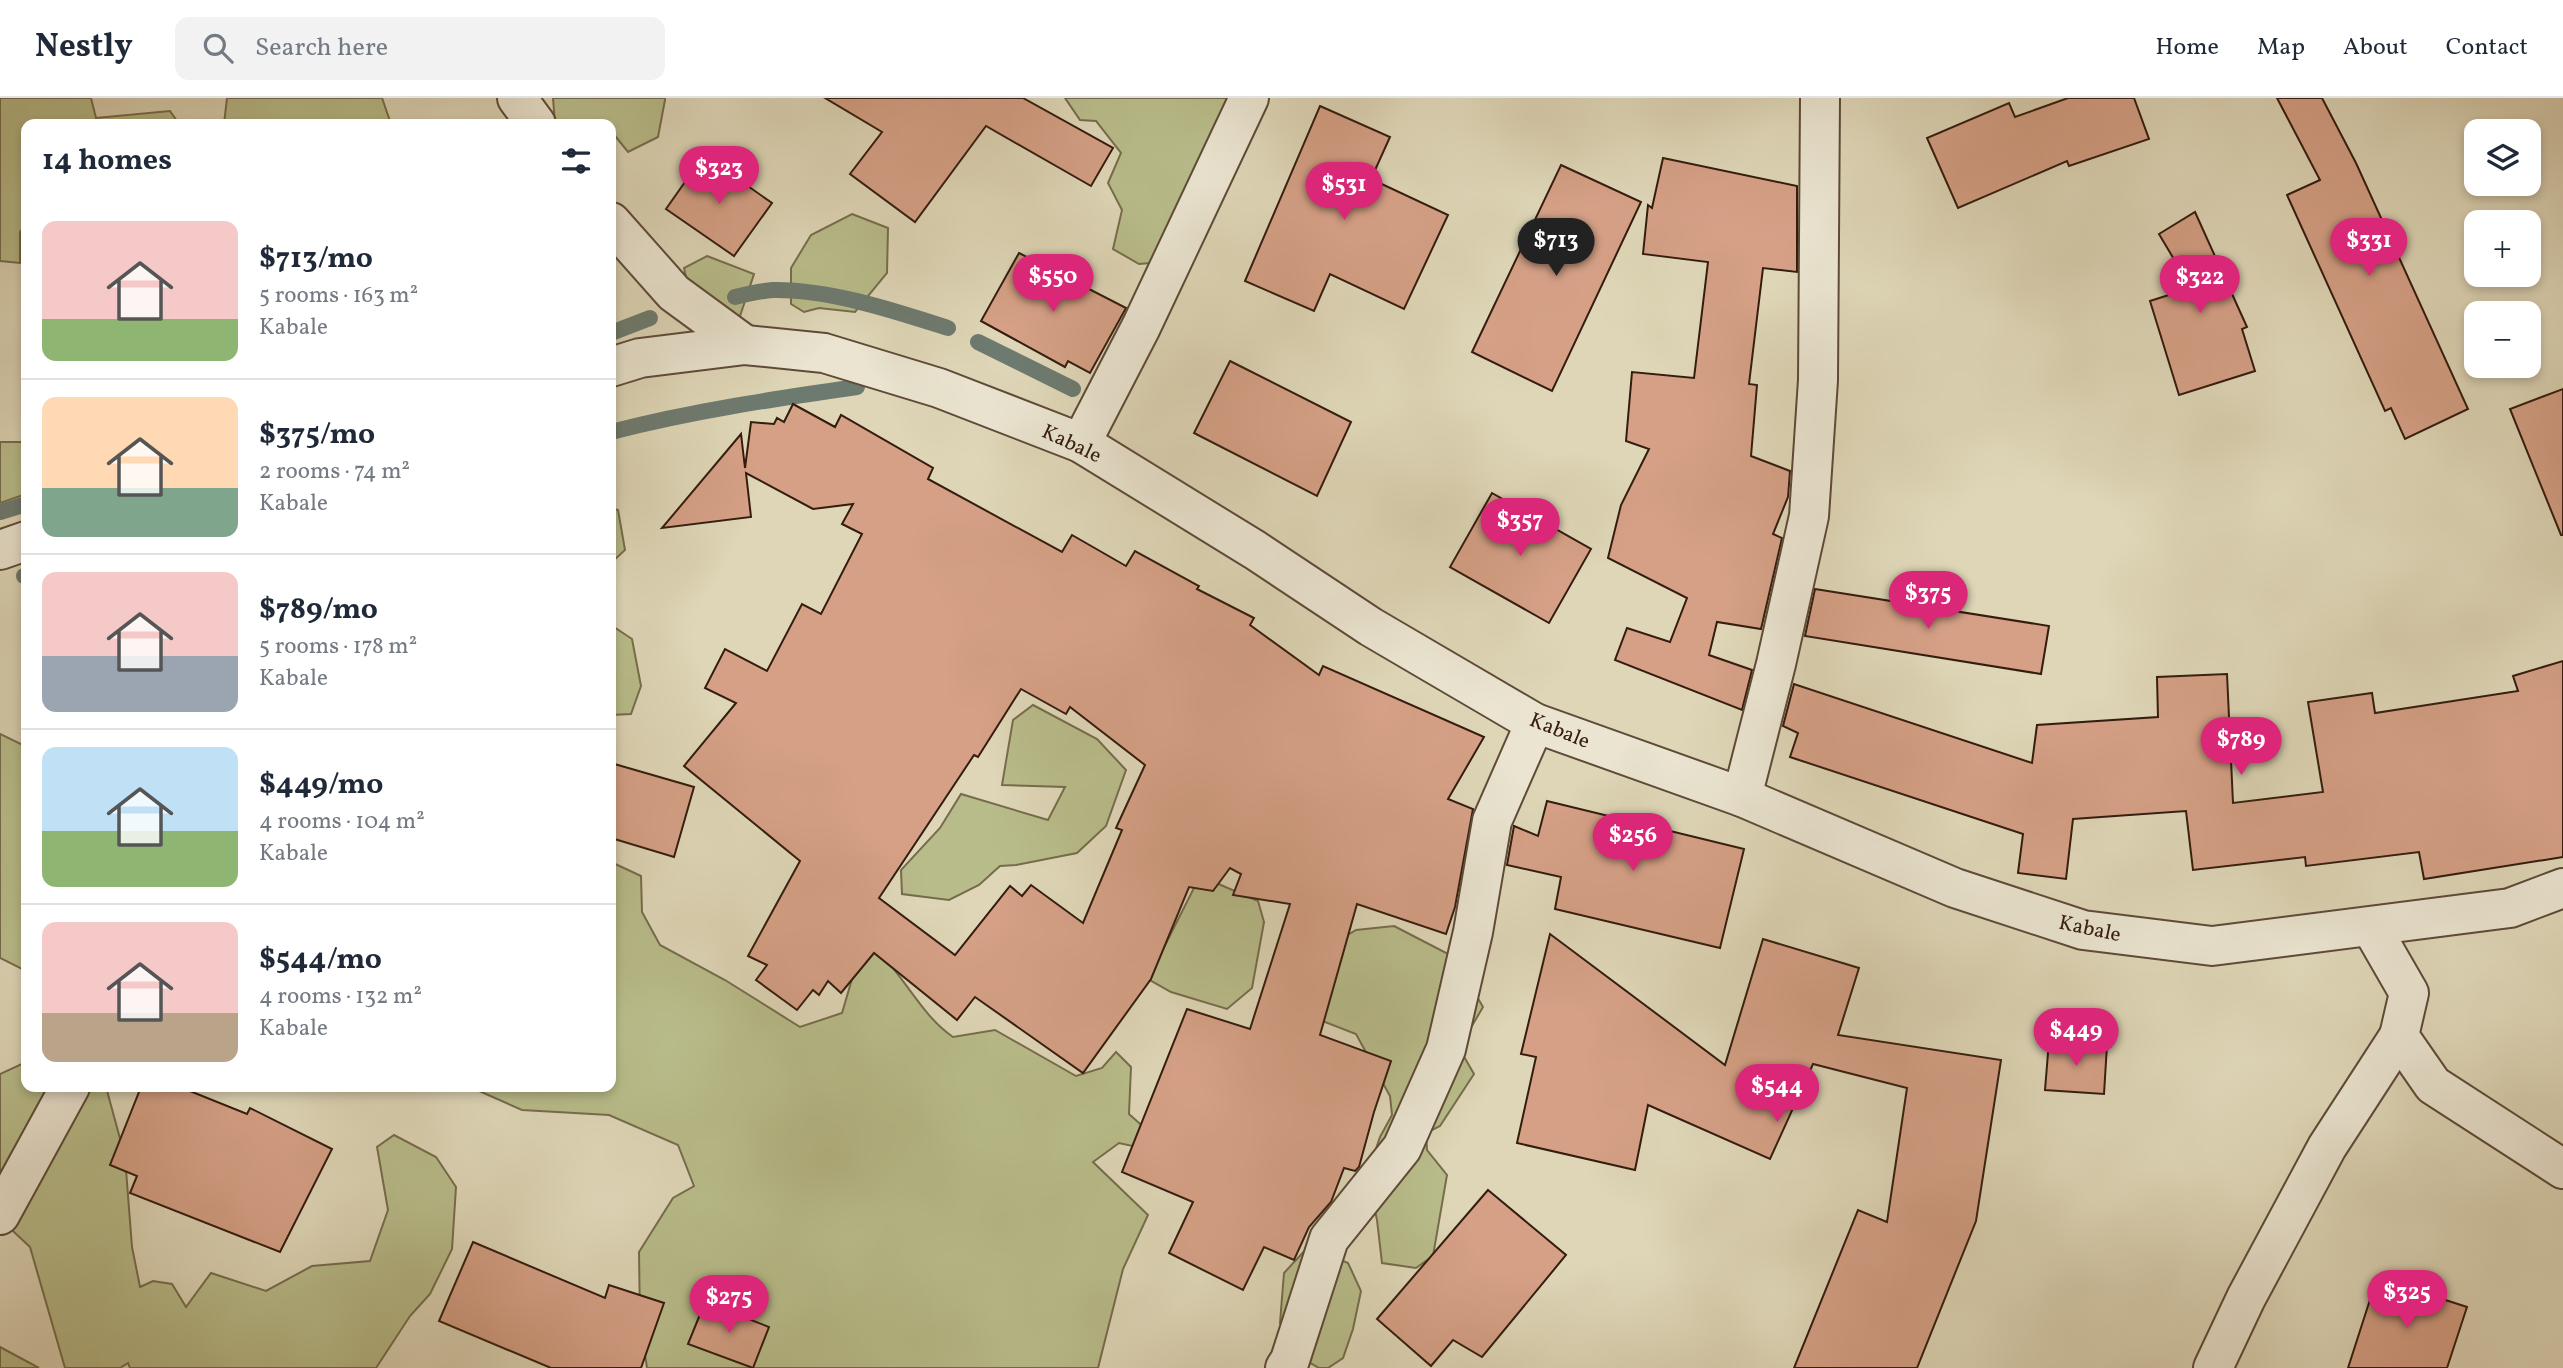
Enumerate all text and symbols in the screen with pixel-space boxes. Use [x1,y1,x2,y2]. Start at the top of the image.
search box [175,17,665,80]
text: Nestly [35,25,133,71]
icon: search [199,29,237,67]
text: Search here [255,30,388,66]
text: Home [2155,31,2219,65]
text: Map [2257,31,2305,65]
text: About [2343,31,2408,65]
text: Contact [2446,31,2528,65]
map controls [2464,119,2541,378]
button: layers [2464,119,2541,196]
text: 14 homes [42,140,172,182]
icon: filters [557,142,595,180]
pin: $323 [678,146,760,206]
text: $323 [695,153,743,185]
pin: $531 [1303,162,1385,222]
text: $531 [1322,169,1366,201]
button: + [2464,210,2541,287]
pin: $713 [1515,218,1597,278]
pin: $331 [2328,218,2410,278]
text: $713 [1534,225,1578,257]
text: $331 [2346,225,2392,257]
text: $713/mo [259,238,373,280]
icon: home [98,249,182,333]
pin: $550 [1012,254,1094,314]
pin: $322 [2159,256,2241,315]
text: $550 [1029,261,1077,293]
text: $322 [2176,262,2224,294]
text: 5 rooms · 163 m² [259,280,418,312]
button: − [2464,301,2541,378]
text: Kabale [259,312,328,344]
text: $375/mo [259,414,375,456]
street label: Kabale [1037,418,1106,471]
icon: home [98,425,182,509]
text: 2 rooms · 74 m² [259,456,410,488]
text: Kabale [259,488,328,520]
pin: $357 [1479,498,1561,558]
text: $357 [1497,505,1543,537]
pin: $375 [1887,572,1969,631]
text: $375 [1905,578,1951,610]
text: $789/mo [259,589,378,631]
icon: home [98,600,182,684]
text: 5 rooms · 178 m² [259,631,417,663]
text: Kabale [259,663,328,695]
street label: Kabale [1525,706,1594,757]
pin: $789 [2200,718,2282,777]
text: $789 [2217,724,2265,756]
text: $449/mo [259,764,383,806]
icon: home [98,775,182,859]
text: 4 rooms · 104 m² [259,806,425,838]
pin: $256 [1592,814,1674,873]
text: $256 [1609,820,1657,852]
text: Kabale [259,838,328,870]
street label: Kabale [2056,909,2123,950]
text: $544/mo [259,939,382,981]
icon: home [98,950,182,1034]
text: 4 rooms · 132 m² [259,981,422,1013]
pin: $449 [2035,1009,2117,1068]
text: Kabale [259,1013,328,1045]
text: $449 [2050,1015,2102,1047]
pin: $544 [1736,1065,1818,1124]
text: $544 [1751,1071,1803,1103]
pin: $325 [2366,1270,2448,1330]
pin: $275 [688,1276,770,1335]
text: $325 [2383,1277,2431,1309]
text: $275 [706,1282,752,1314]

